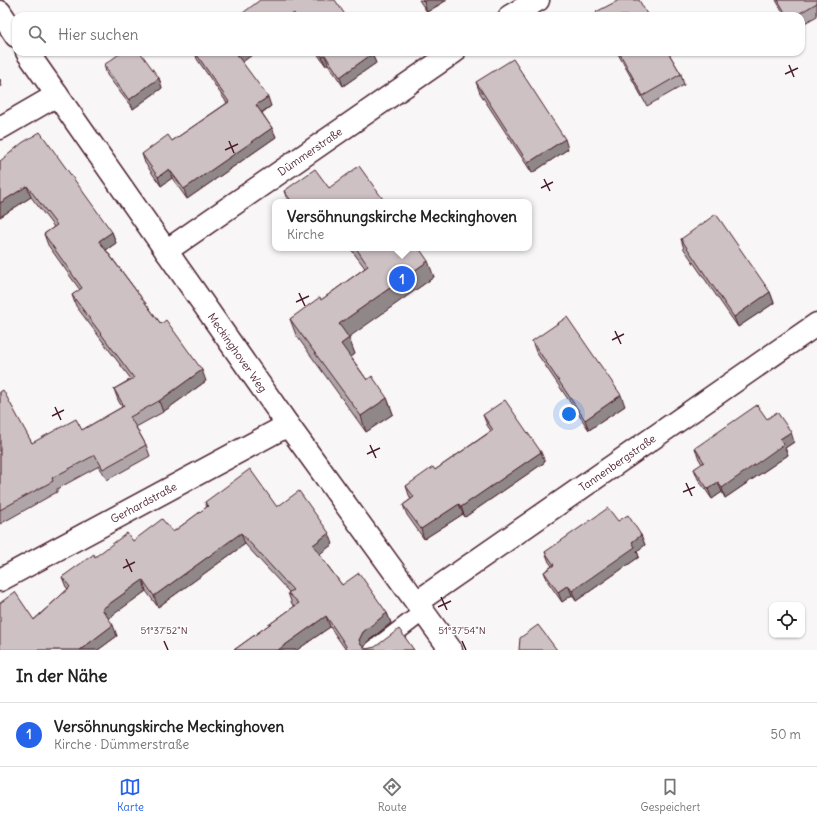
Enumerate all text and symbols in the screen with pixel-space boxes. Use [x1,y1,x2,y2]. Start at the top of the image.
search box [12,12,805,56]
icon: search [26,23,48,45]
text: Hier suchen [58,25,138,44]
street label: Dümmerstraße [275,124,345,179]
popup [272,199,532,251]
text: Versöhnungskirche Meckinghoven [287,207,517,226]
text: Kirche [287,226,324,243]
pin: 1 [389,264,415,294]
street label: Meckinghover Weg [205,310,270,395]
your location [559,404,579,424]
street label: Tannenbergstraße [576,431,658,494]
street label: Gerhardstraße [108,479,179,526]
map controls [769,602,805,638]
button: locate [769,602,805,638]
text: 51°37'52"N [140,624,188,637]
text: 51°37'54"N [438,624,486,637]
text: In der Nähe [16,665,108,687]
text: Versöhnungskirche Meckinghoven [54,717,284,736]
text: 1 [26,726,32,743]
text: 50 m [770,726,801,743]
text: Kirche · Dümmerstraße [54,736,189,753]
tab: Karte [117,776,144,814]
tab: Route [378,776,407,814]
tab: Gespeichert [641,776,700,814]

